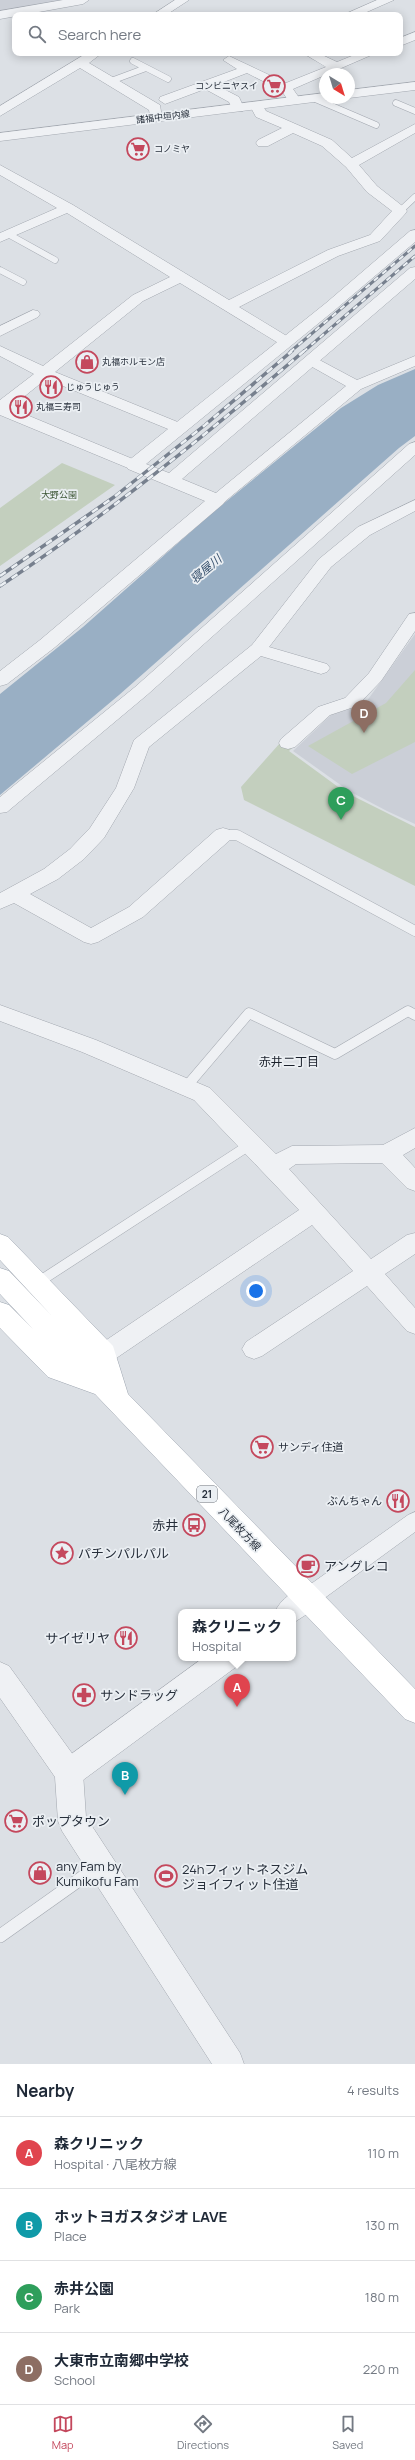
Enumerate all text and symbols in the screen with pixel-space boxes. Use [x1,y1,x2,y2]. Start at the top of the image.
search box [12,12,403,56]
icon: search [26,23,48,45]
text: Search here [58,24,141,45]
north arrow [319,68,355,104]
supermarket icon: コンビニヤスイ [261,73,287,99]
place label: コンビニヤスイ [195,79,258,92]
street label: 諸福中垣内線 [135,107,192,126]
supermarket icon: コノミヤ [125,136,151,162]
place label: コノミヤ [154,142,190,155]
shop icon: 丸福ホルモン店 [74,349,100,375]
place label: 丸福ホルモン店 [102,355,165,368]
restaurant icon: じゅうじゅう [38,374,64,400]
place label: じゅうじゅう [66,380,120,393]
restaurant icon: 丸福三寿司 [8,394,34,420]
place label: 丸福三寿司 [36,400,81,413]
park label: 大野公園 [41,488,77,501]
water label: 寝屋川 [186,549,226,587]
pin: D [351,700,377,733]
pin: C [328,787,354,820]
district label: 赤井二丁目 [259,1053,319,1070]
your location [246,1281,266,1301]
supermarket icon: サンディ住道 [249,1434,275,1460]
place label: サンディ住道 [278,1439,343,1454]
road number: 21 [197,1486,217,1502]
restaurant icon: ぶんちゃん [385,1488,411,1514]
place label: ぶんちゃん [327,1493,382,1508]
street label: 八尾枚方線 [216,1504,265,1554]
bus stop icon: 赤井 [181,1512,207,1538]
place label: 赤井 [152,1516,178,1534]
place icon: パチンパルパル [49,1540,75,1566]
place label: パチンパルパル [78,1544,169,1562]
cafe icon: アングレコ [295,1553,321,1579]
place label: アングレコ [324,1557,388,1575]
popup [178,1609,296,1661]
text: 森クリニック [192,1616,282,1637]
restaurant icon: サイゼリヤ [113,1625,139,1651]
place label: サイゼリヤ [45,1629,110,1647]
text: Hospital [192,1637,242,1655]
pin: A [224,1674,250,1707]
pharmacy icon: サンドラッグ [71,1682,97,1708]
place label: サンドラッグ [100,1686,178,1704]
pin: B [112,1762,138,1795]
supermarket icon: ポップタウン [3,1808,29,1834]
place label: ポップタウン [32,1812,110,1830]
place label: any Fam by Kumikofu Fam [56,1857,139,1890]
shop icon: any Fam by Kumikofu Fam [27,1860,53,1886]
place label: 24hフィットネスジム ジョイフィット住道 [182,1860,308,1893]
sports icon: 24hフィットネスジム ジョイフィット住道 [153,1863,179,1889]
text: Nearby [16,2079,74,2102]
text: 4 results [347,2081,399,2099]
text: 森クリニック [54,2133,144,2154]
text: A [25,2144,33,2162]
text: 110 m [367,2144,399,2162]
text: Hospital · 八尾枚方線 [54,2155,177,2173]
text: ホットヨガスタジオ LAVE [54,2206,227,2227]
text: B [25,2216,33,2234]
text: 130 m [365,2216,399,2234]
text: Place [54,2227,87,2245]
text: 赤井公園 [54,2278,114,2299]
text: C [24,2288,34,2306]
text: 180 m [365,2288,399,2306]
text: Park [54,2299,80,2317]
text: 大東市立南郷中学校 [54,2350,189,2371]
text: D [24,2360,34,2378]
text: 220 m [363,2360,399,2378]
text: School [54,2371,95,2389]
tab: Map [52,2413,74,2452]
tab: Directions [177,2413,229,2452]
tab: Saved [332,2413,363,2452]

